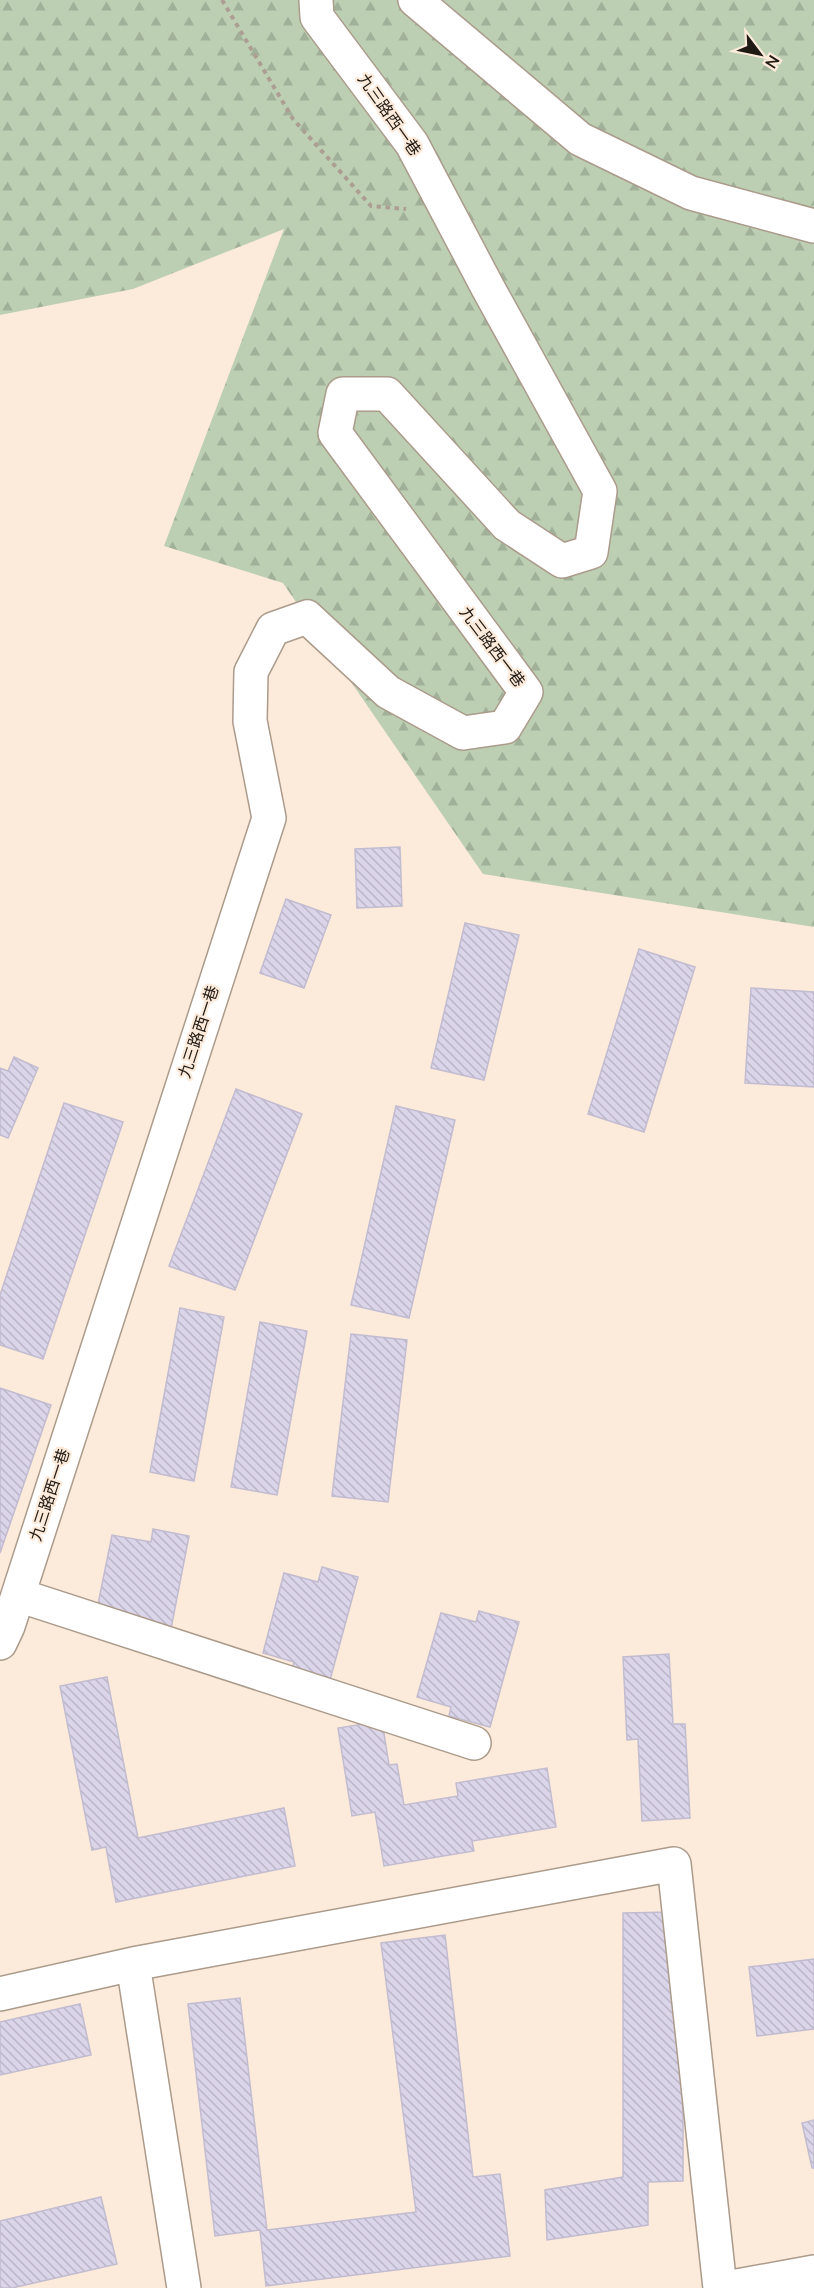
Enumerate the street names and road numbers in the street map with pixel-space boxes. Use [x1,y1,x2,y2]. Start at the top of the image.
street label: 九三路西一巷 [352,69,426,161]
street label: 九三路西一巷 [454,602,530,692]
street label: 九三路西一巷 [174,983,224,1081]
street label: 九三路西一巷 [25,1446,75,1544]

